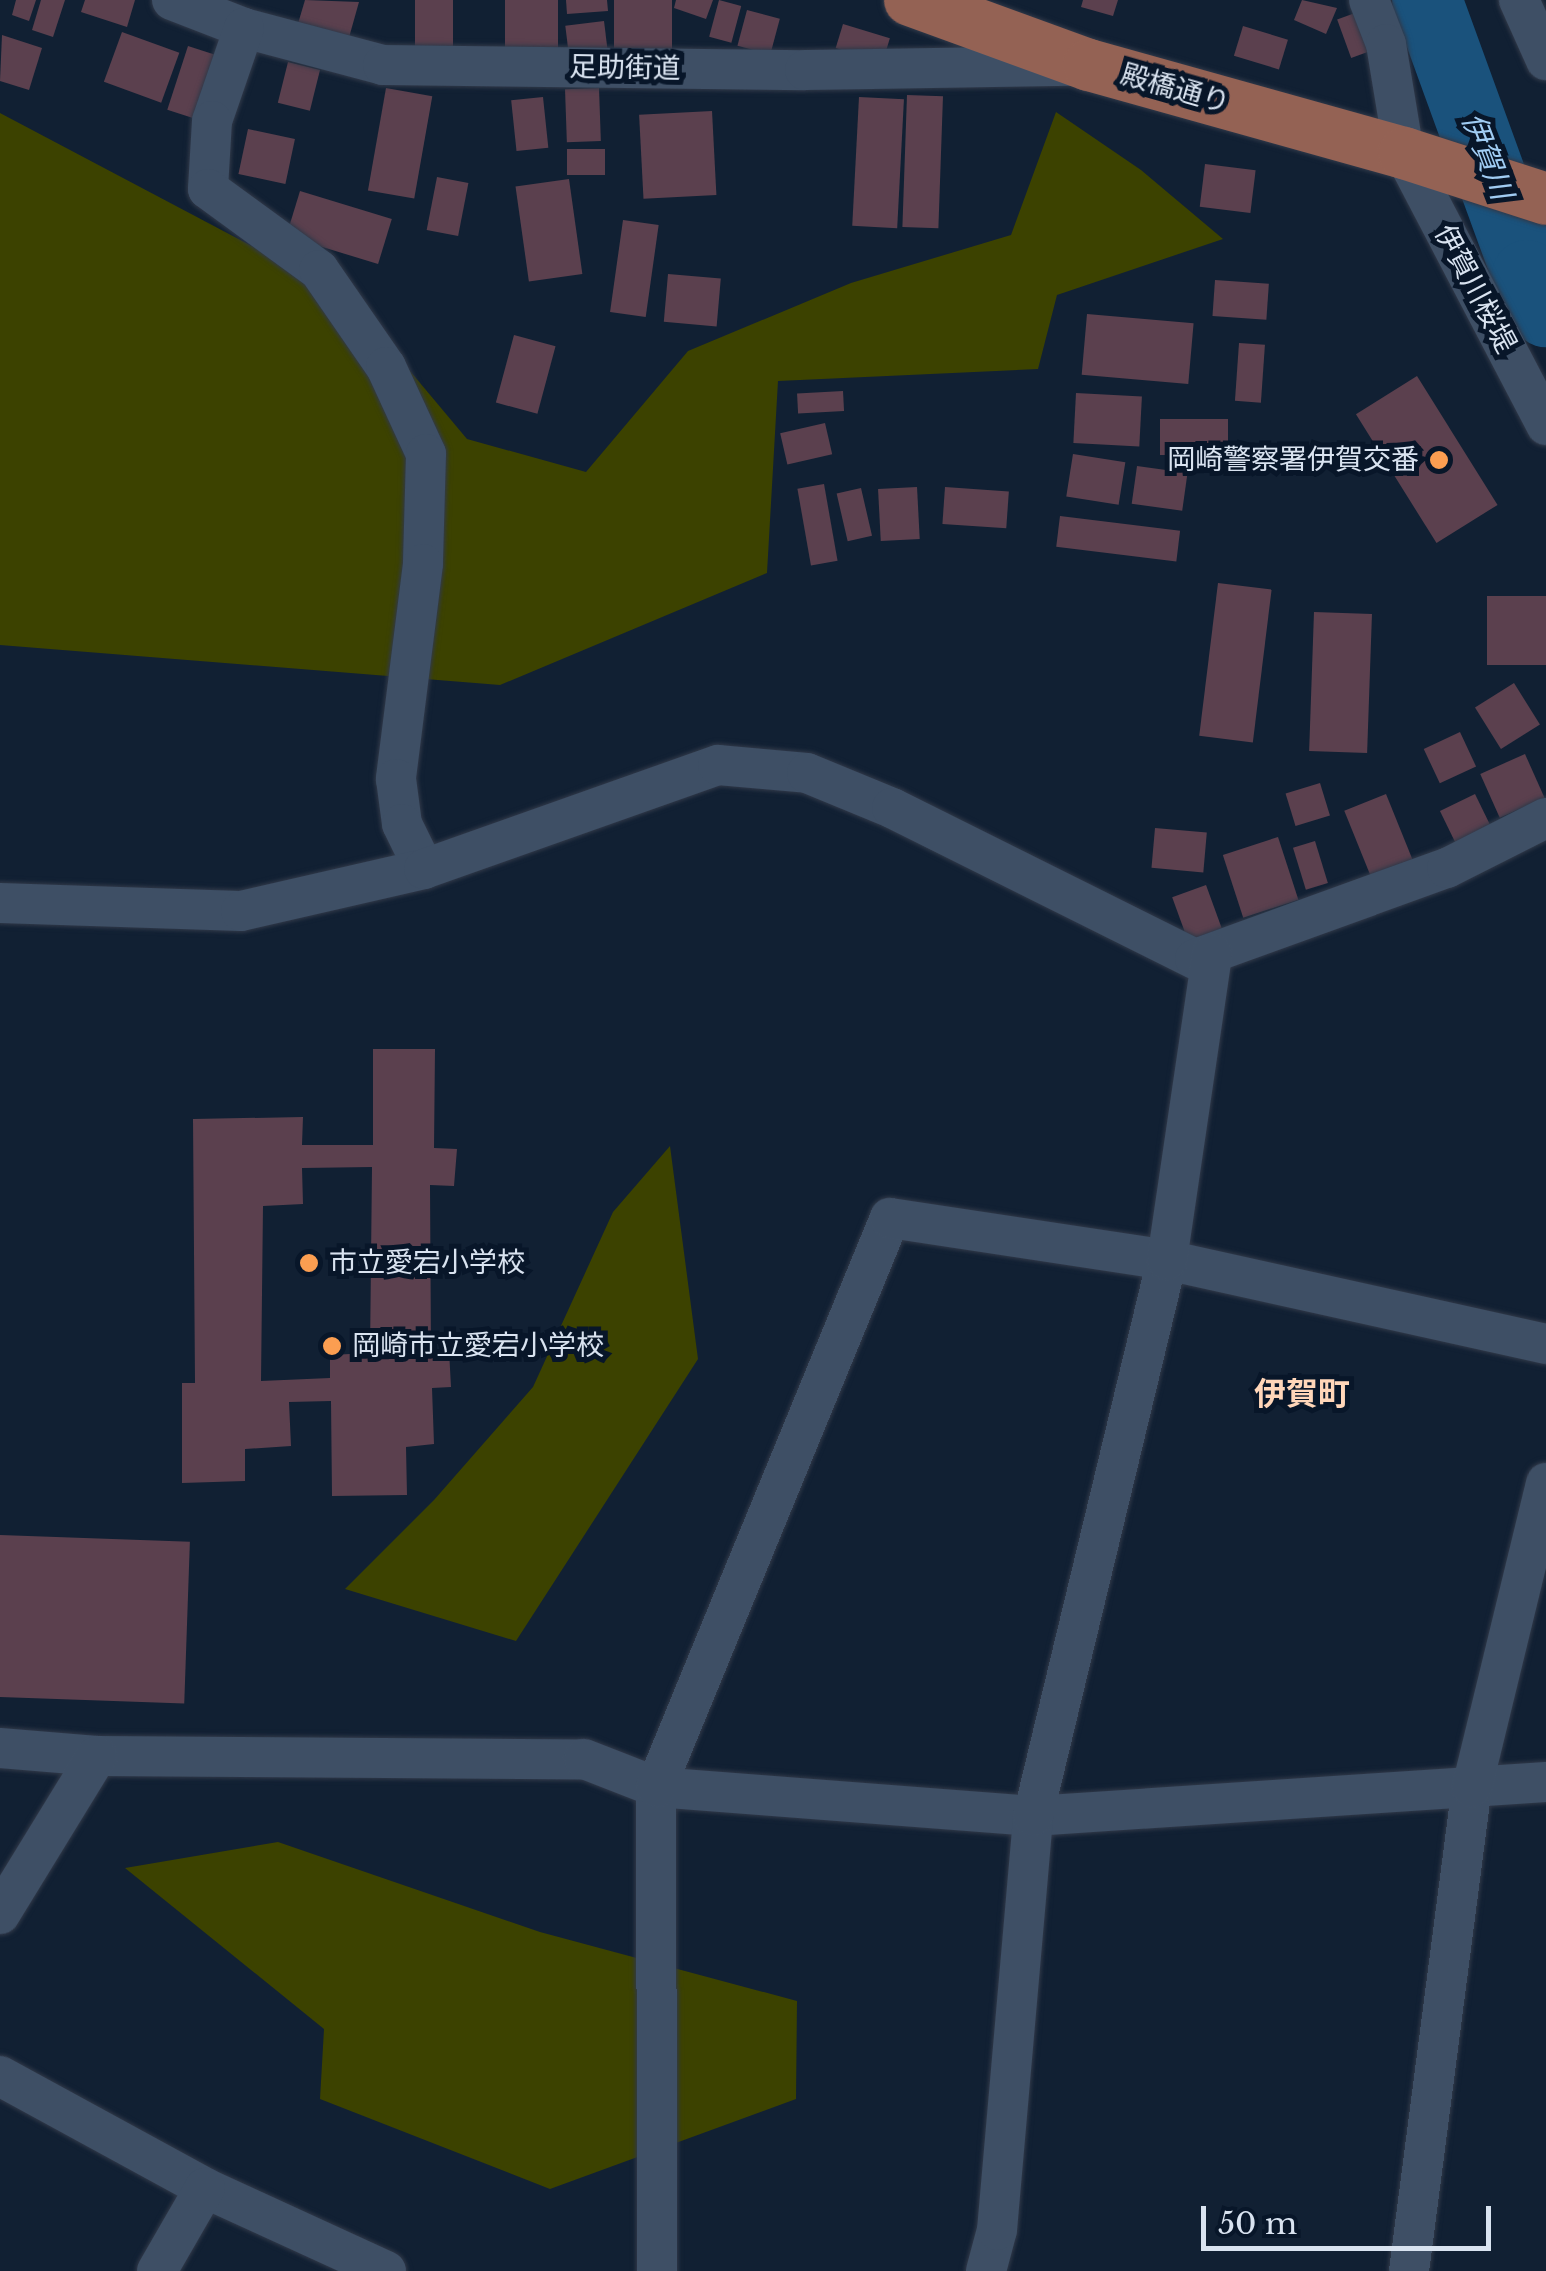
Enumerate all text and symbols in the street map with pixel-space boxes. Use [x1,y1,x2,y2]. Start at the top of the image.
street label: 足助街道 [569,50,681,86]
street label: 殿橋通り [1117,57,1233,121]
water label: 伊賀川 [1454,108,1520,204]
street label: 伊賀川桜堤 [1427,219,1523,359]
place label: 岡崎警察署伊賀交番 [1167,443,1419,477]
marker: 岡崎警察署伊賀交番 [1428,449,1450,471]
place label: 市立愛宕小学校 [329,1246,525,1280]
marker: 市立愛宕小学校 [298,1252,320,1274]
place label: 岡崎市立愛宕小学校 [352,1329,604,1363]
marker: 岡崎市立愛宕小学校 [321,1335,343,1357]
district label: 伊賀町 [1254,1375,1350,1413]
scale bar [1206,2186,1496,2248]
text: 50 m [1218,2205,1297,2242]

